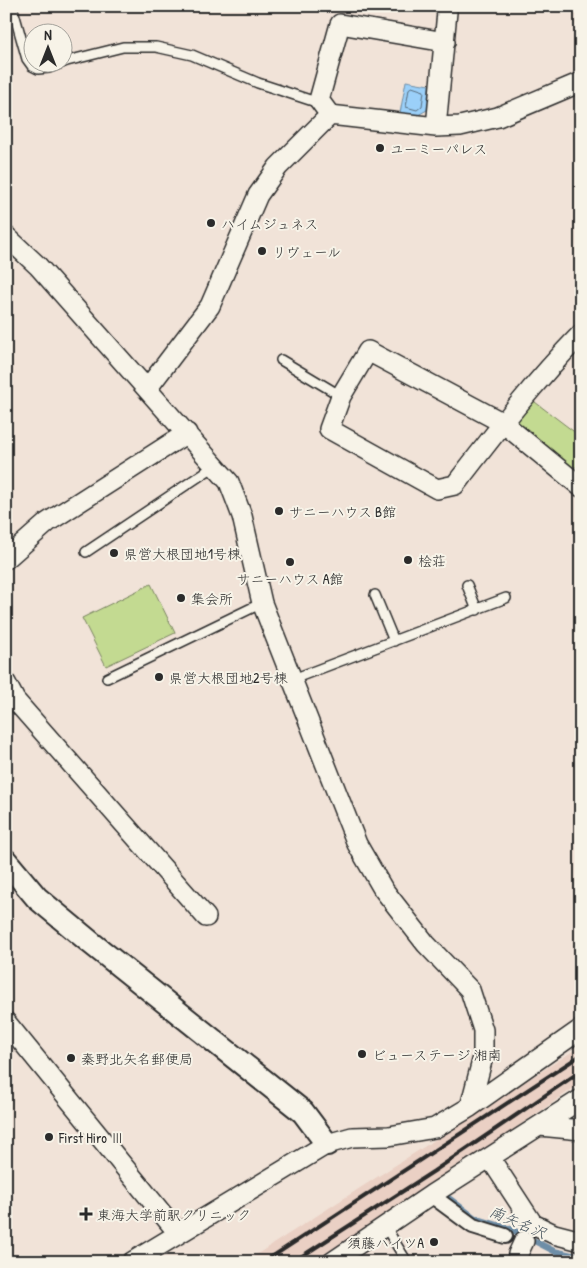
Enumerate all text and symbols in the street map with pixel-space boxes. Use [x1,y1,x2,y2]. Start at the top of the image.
north arrow [22,22,72,72]
text: N [44,25,52,44]
place label: ユーミーパレス [390,139,487,158]
marker: ユーミーパレス [374,142,386,154]
place label: ハイムジュネス [221,214,318,233]
marker: ハイムジュネス [205,217,217,229]
place label: リヴェール [272,242,341,261]
marker: リヴェール [256,245,268,257]
place label: サニーハウス B館 [289,502,396,521]
marker: サニーハウス B館 [273,505,285,517]
place label: 県営大根団地1号棟 [124,544,242,563]
marker: 県営大根団地1号棟 [108,547,120,559]
place label: 桧荘 [418,551,446,570]
marker: 桧荘 [402,554,414,566]
marker: サニーハウス A館 [284,556,296,568]
place label: サニーハウス A館 [237,569,343,588]
place label: 集会所 [191,589,233,608]
marker: 集会所 [175,592,187,604]
place label: 県営大根団地2号棟 [169,668,289,687]
marker: 県営大根団地2号棟 [153,671,165,683]
place label: ビューステージ 湘南 [372,1045,502,1064]
marker: ビューステージ 湘南 [356,1048,368,1060]
place label: 秦野北矢名郵便局 [81,1049,193,1068]
marker: 秦野北矢名郵便局 [65,1052,77,1064]
place label: First Hiro Ⅲ [58,1128,124,1147]
marker: First Hiro Ⅲ [43,1131,55,1143]
water label: 南矢名沢 [486,1201,551,1244]
place label: 東海大学前駅クリニック [97,1205,251,1224]
marker: 東海大学前駅クリニック [79,1207,93,1221]
place label: 須藤ハイツA [347,1233,424,1252]
marker: 須藤ハイツA [428,1236,440,1248]

